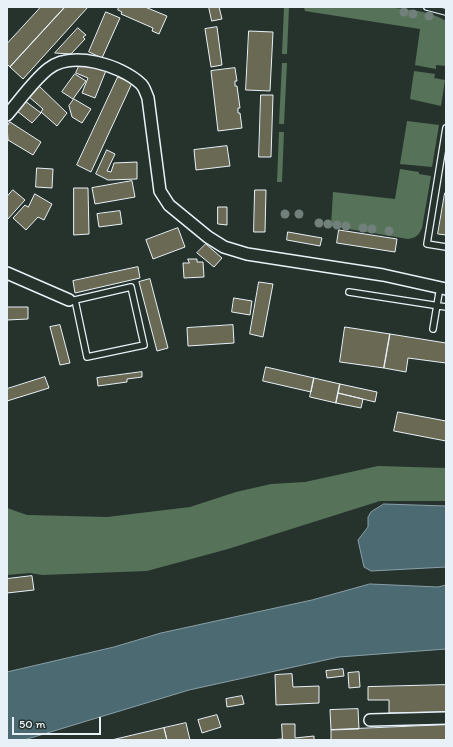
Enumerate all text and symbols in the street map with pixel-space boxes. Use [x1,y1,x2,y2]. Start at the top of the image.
scale bar [14,709,103,735]
text: 50 m [19,717,45,731]

